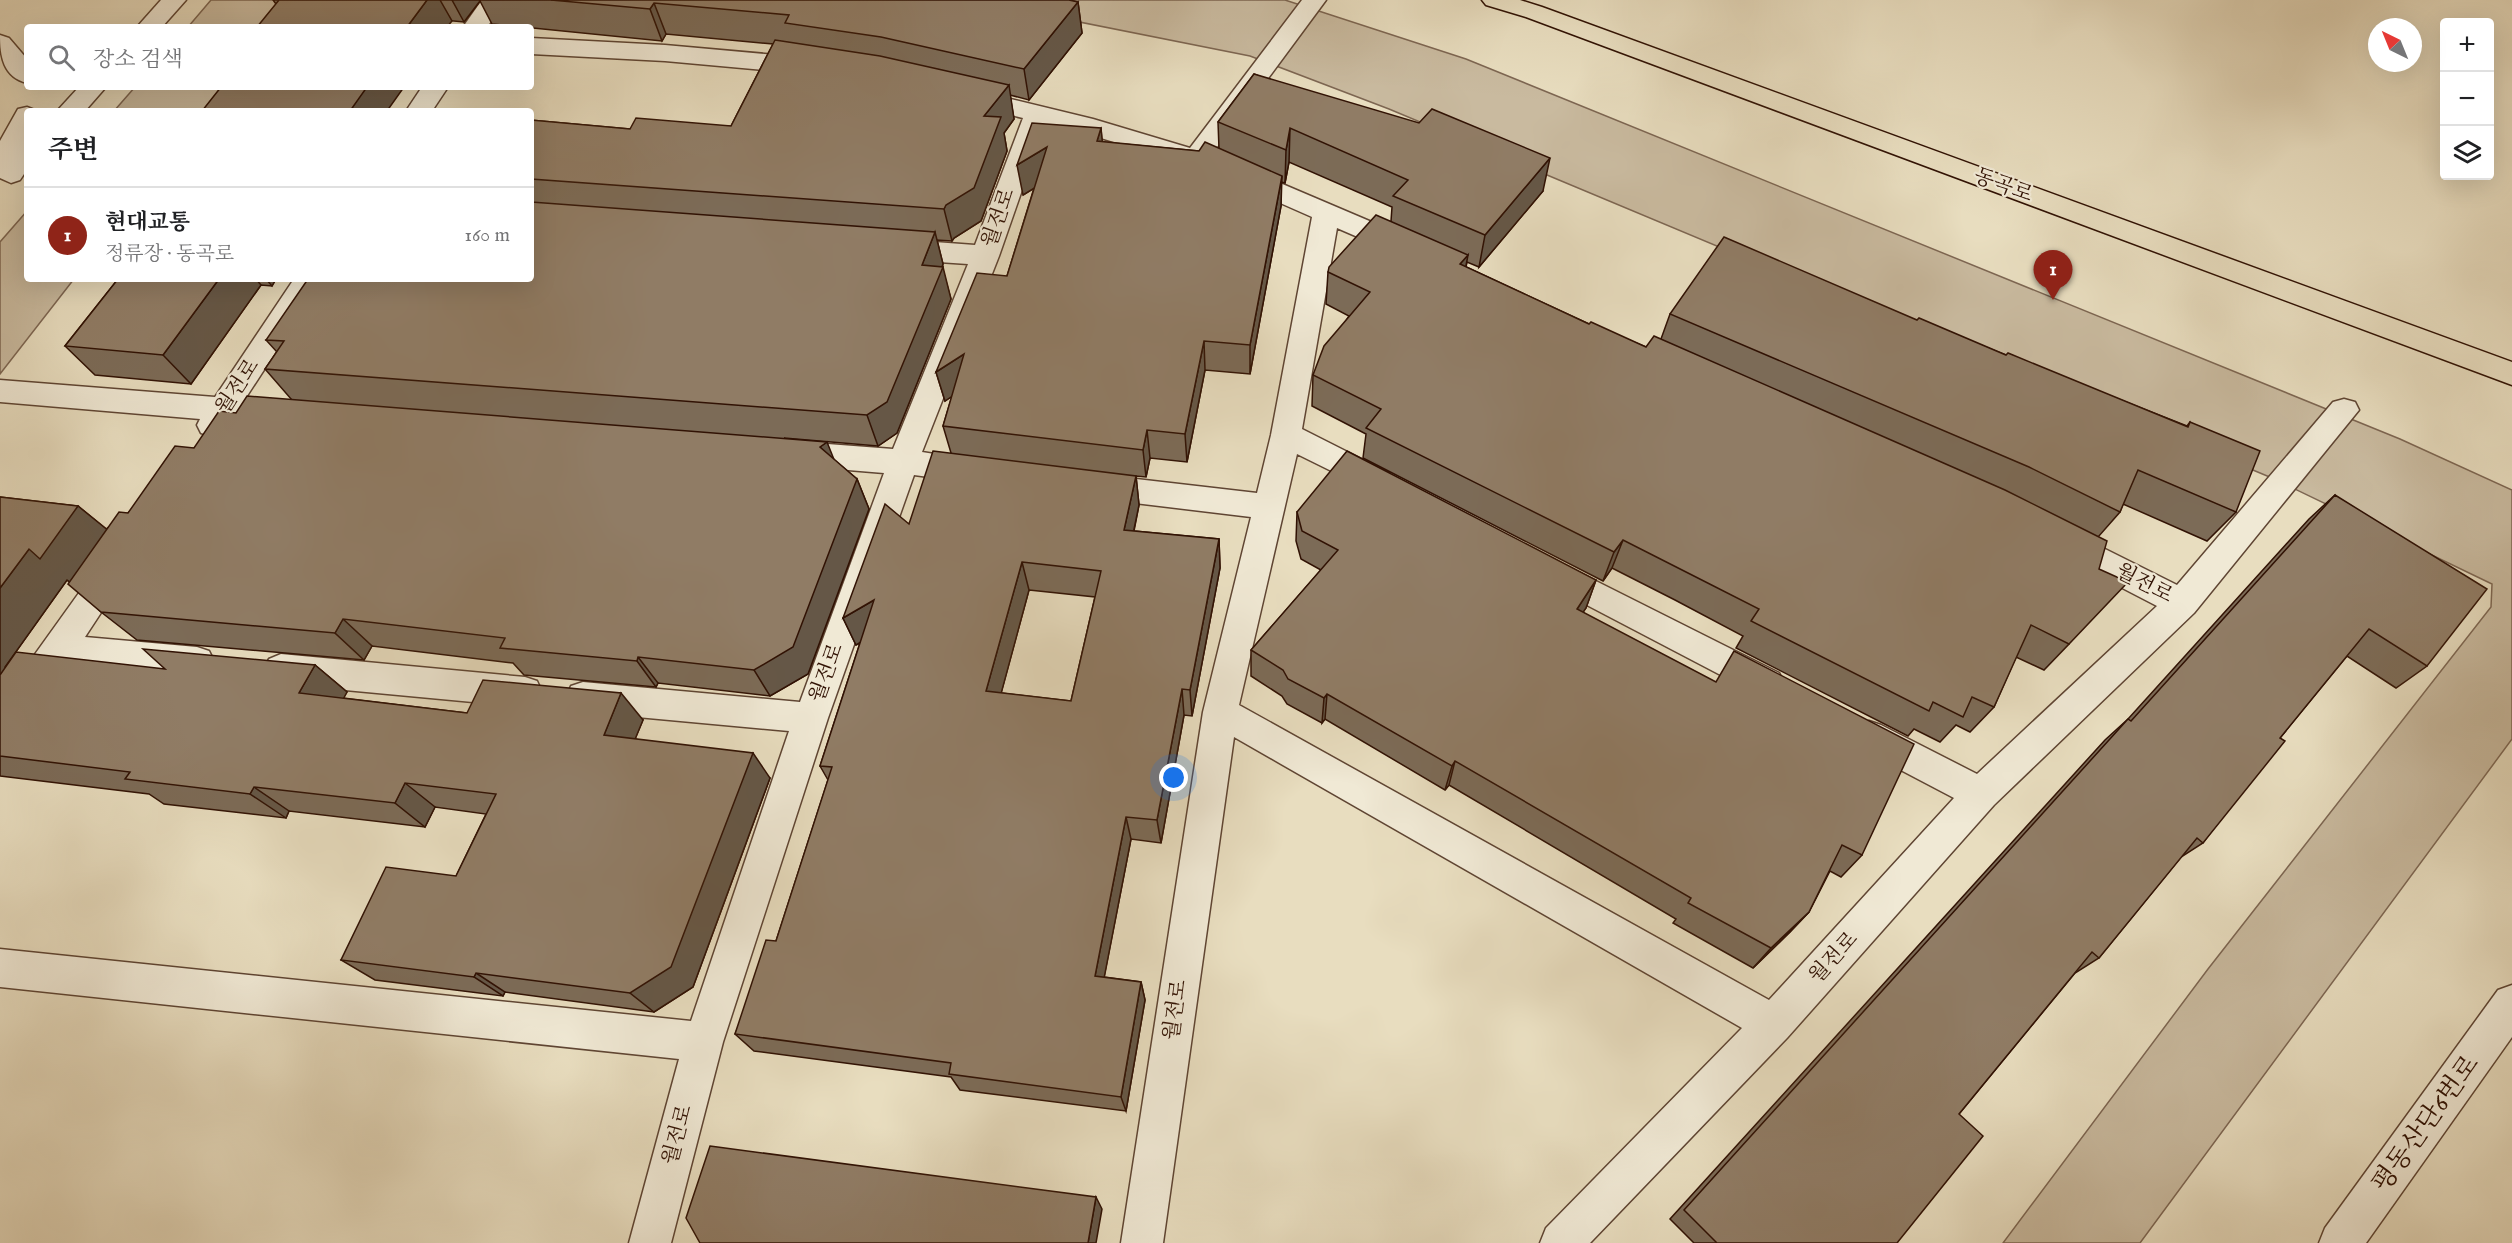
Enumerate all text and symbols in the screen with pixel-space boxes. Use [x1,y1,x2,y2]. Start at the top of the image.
north arrow [2368,18,2422,72]
map controls [2440,18,2494,180]
button: + [2440,18,2494,72]
search box [24,24,534,90]
icon: search [45,41,78,74]
text: 장소 검색 [93,46,183,74]
button: − [2440,72,2494,126]
button: layers [2440,126,2494,180]
text: 주변 [48,134,98,167]
street label: 동곡로 [1970,163,2036,209]
street label: 월전로 [976,185,1022,251]
text: 현대교통 [105,209,190,237]
text: 1 [64,223,71,248]
text: 160 m [464,223,510,248]
text: 정류장 · 동곡로 [105,242,234,267]
pin: 1 [2034,250,2072,300]
street label: 월전로 [210,354,266,420]
street label: 월전로 [2111,558,2177,610]
street label: 월전로 [804,640,850,706]
your location [1159,763,1188,792]
street label: 월전로 [1804,926,1864,990]
street label: 월전로 [1158,978,1194,1042]
street label: 평동산단6번로 [2365,1049,2487,1199]
street label: 월전로 [657,1102,699,1168]

